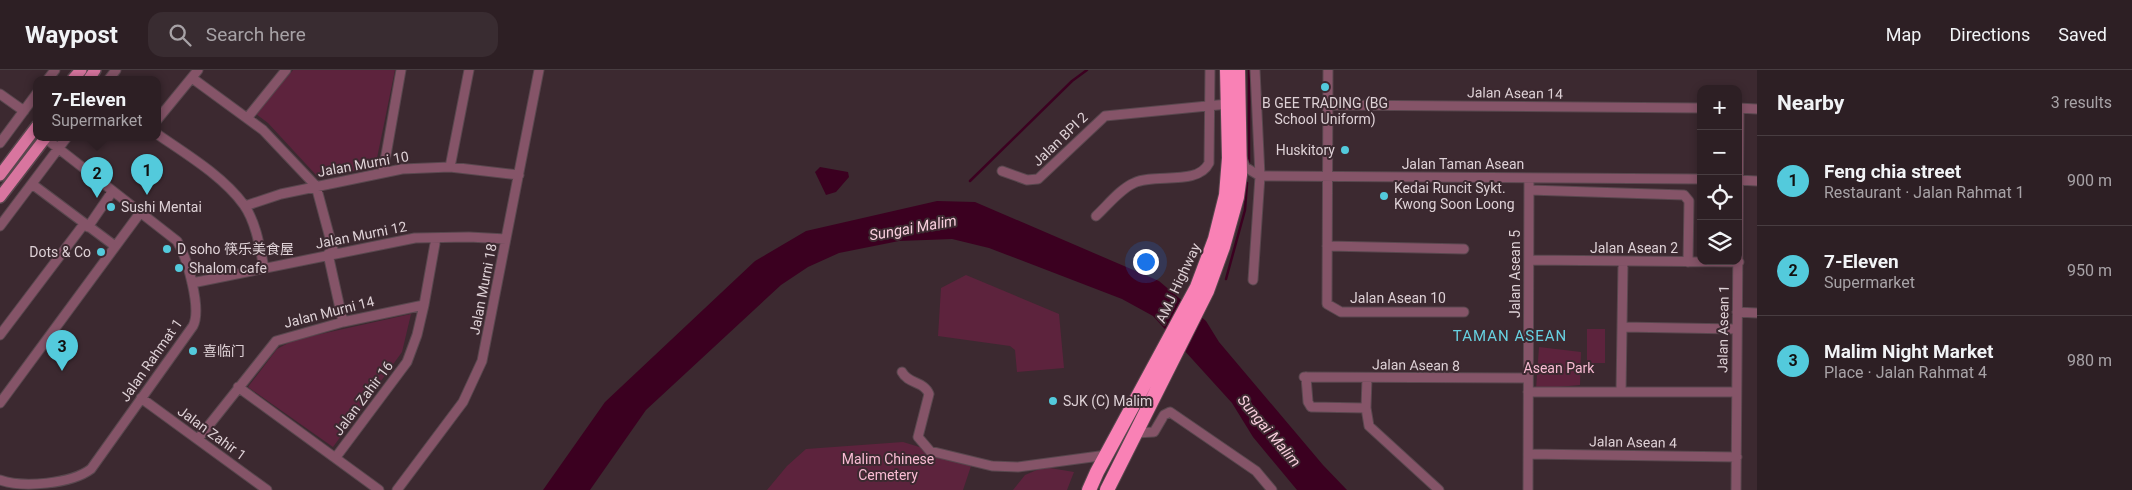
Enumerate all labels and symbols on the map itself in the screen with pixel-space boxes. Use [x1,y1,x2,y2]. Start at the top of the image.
marker: B GEE TRADING (BG School Uniform) [1319,81,1331,93]
street label: Jalan Asean 14 [1467,84,1563,102]
place label: B GEE TRADING (BG School Uniform) [1262,95,1388,128]
street label: Jalan BPI 2 [1029,109,1091,169]
place label: Huskitory [1276,142,1335,158]
marker: Huskitory [1339,144,1351,156]
street label: Jalan Murni 10 [316,148,410,180]
pin: 1 [131,154,163,195]
street label: Jalan Taman Asean [1402,156,1524,172]
pin: 2 [81,157,113,198]
place label: Kedai Runcit Sykt. Kwong Soon Loong [1394,180,1515,212]
marker: Kedai Runcit Sykt. Kwong Soon Loong [1378,190,1390,202]
place label: Sushi Mentai [121,199,202,215]
marker: Sushi Mentai [105,201,117,213]
water label: Sungai Malim [868,211,958,245]
street label: Jalan Murni 12 [314,218,408,252]
street label: Jalan Asean 5 [1507,230,1523,318]
street label: AMJ Highway [1153,240,1204,325]
street label: Jalan Asean 2 [1590,240,1678,256]
place label: D soho 筷乐美食屋 [177,241,294,257]
street label: Jalan Murni 18 [466,242,500,336]
marker: D soho 筷乐美食屋 [161,243,173,255]
place label: Dots & Co [29,244,91,260]
marker: Dots & Co [95,246,107,258]
your location [1133,249,1159,275]
place label: Shalom cafe [189,260,267,276]
marker: Shalom cafe [173,262,185,274]
street label: Jalan Asean 1 [1714,285,1732,373]
street label: Jalan Asean 10 [1350,290,1446,306]
street label: Jalan Murni 14 [282,293,376,331]
street label: Jalan Rahmat 1 [117,316,185,404]
district label: TAMAN ASEAN [1453,327,1567,345]
pin: 3 [46,330,78,371]
place label: 喜临门 [203,343,245,359]
marker: 喜临门 [187,345,199,357]
street label: Jalan Asean 8 [1372,356,1460,374]
street label: Jalan Zahir 16 [330,358,396,438]
park label: Asean Park [1524,360,1595,376]
water label: Sungai Malim [1234,391,1304,471]
place label: SJK (C) Malim [1063,393,1152,410]
marker: SJK (C) Malim [1047,395,1059,407]
street label: Jalan Zahir 1 [175,403,249,463]
street label: Jalan Asean 4 [1589,433,1677,451]
park label: Malim Chinese Cemetery [842,451,934,483]

